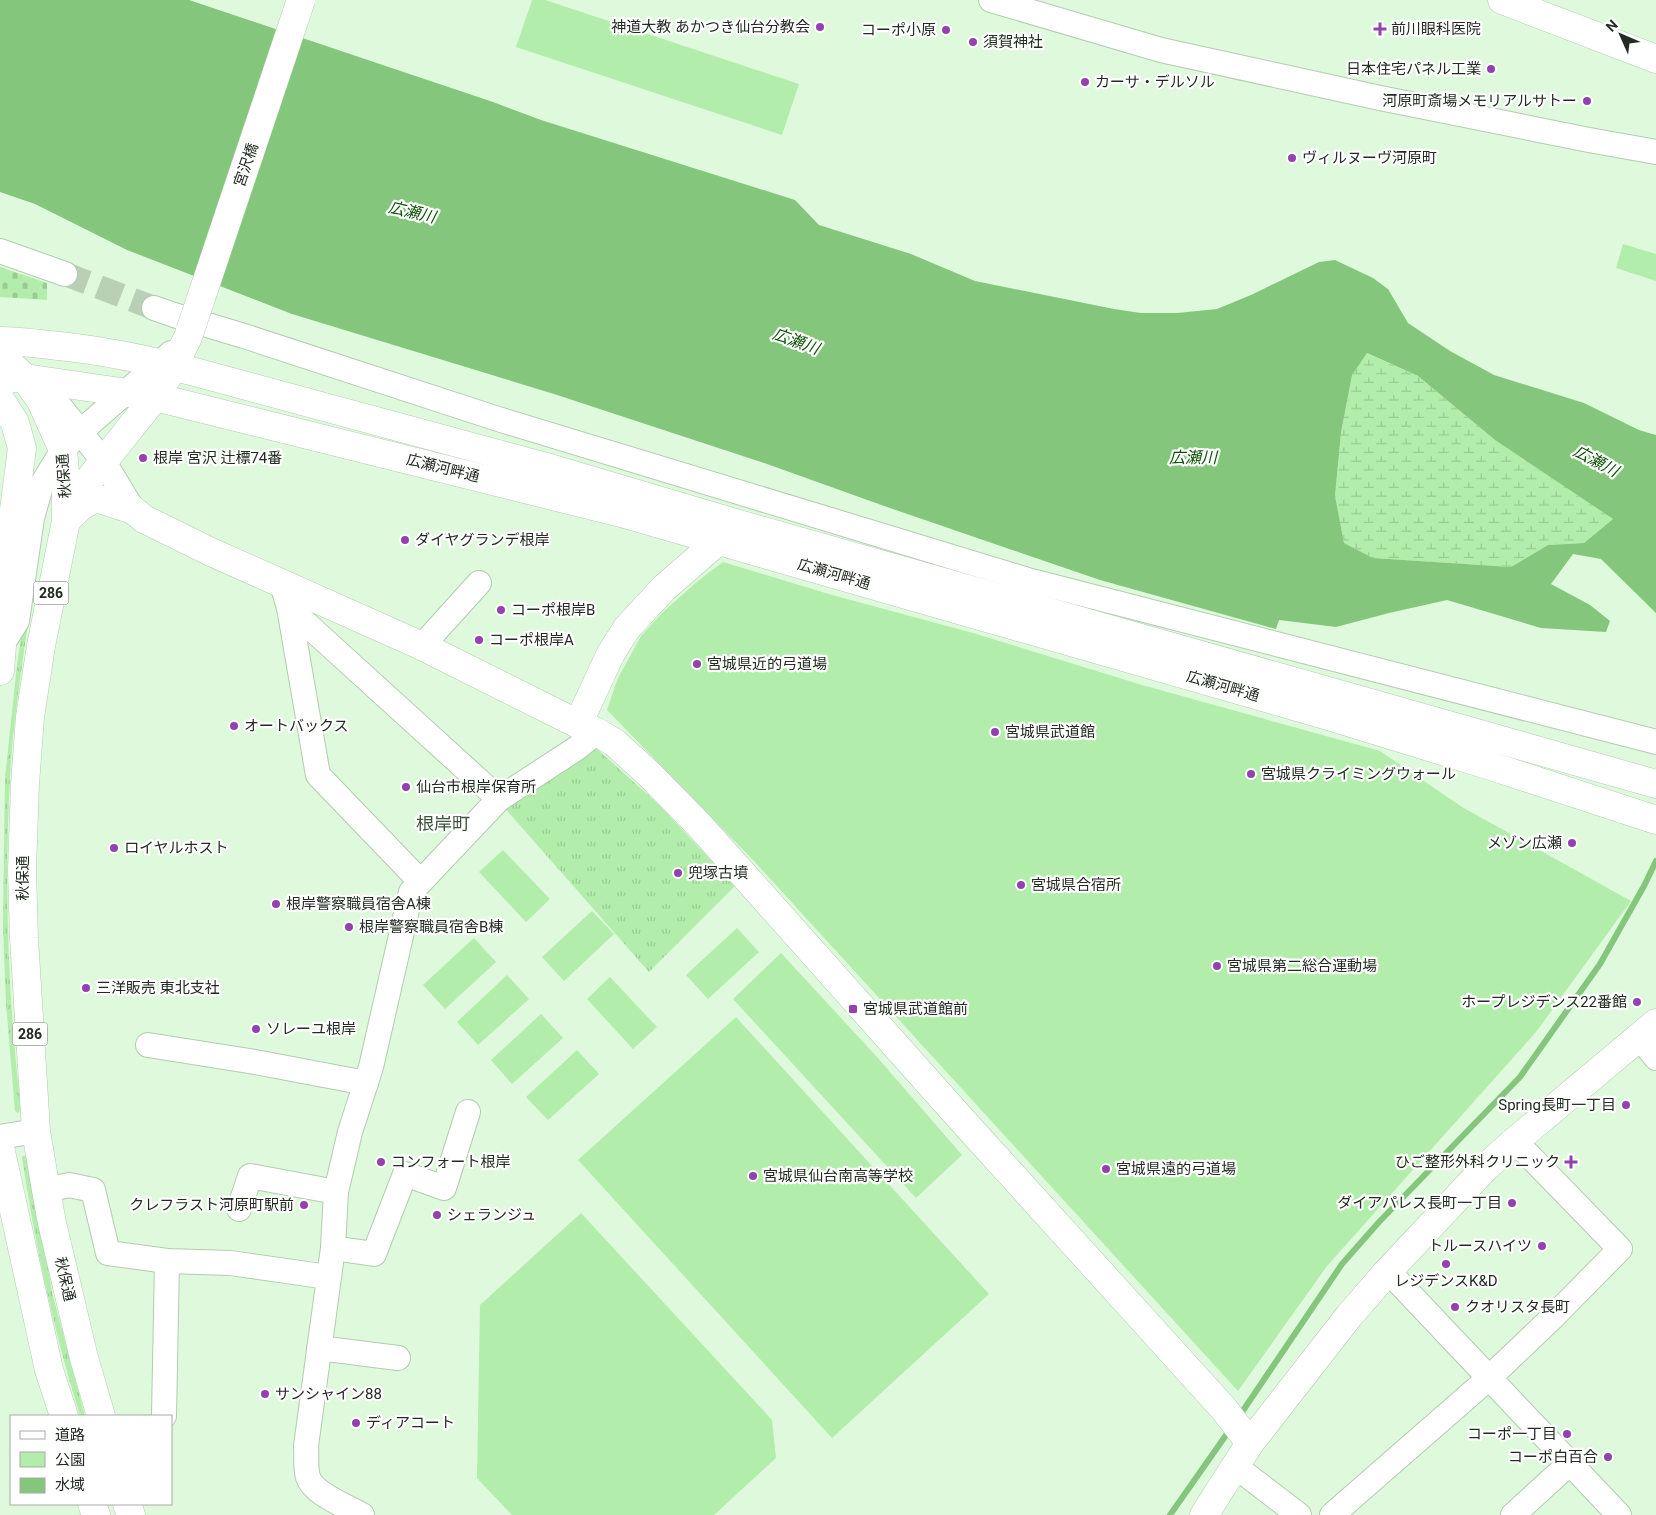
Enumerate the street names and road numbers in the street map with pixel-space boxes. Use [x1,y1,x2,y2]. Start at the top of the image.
street label: 宮沢橋 [230,141,262,189]
street label: 広瀬河畔通 [404,450,482,486]
street label: 秋保通 [53,453,75,499]
street label: 広瀬河畔通 [795,555,873,593]
road number: 286 [34,582,68,604]
street label: 広瀬河畔通 [1184,667,1262,705]
street label: 秋保通 [14,855,32,901]
road number: 286 [12,1022,48,1046]
street label: 秋保通 [51,1255,79,1303]

